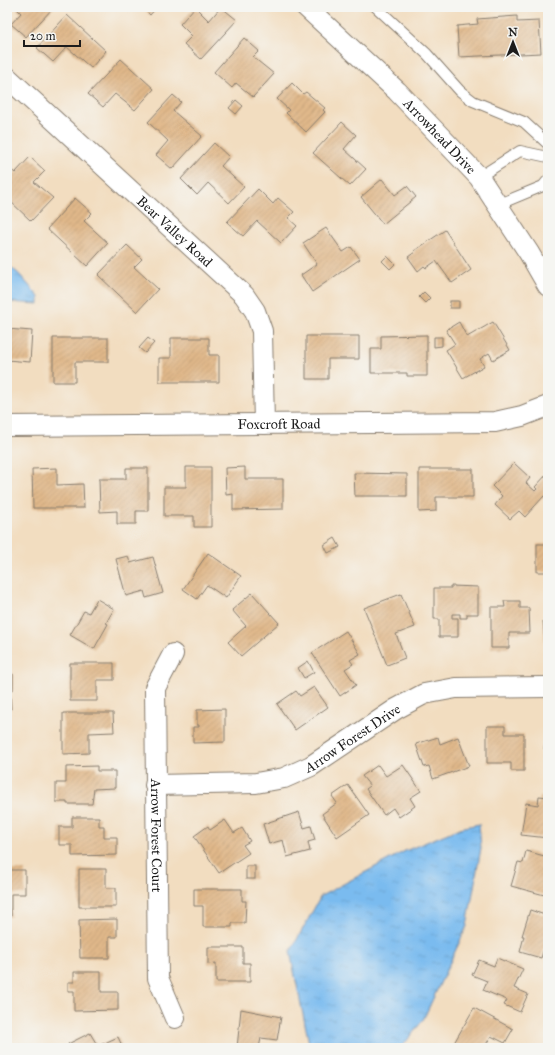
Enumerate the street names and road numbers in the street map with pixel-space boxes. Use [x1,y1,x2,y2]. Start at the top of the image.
street label: Arrowhead Drive [399,94,480,177]
street label: Bear Valley Road [133,192,216,270]
street label: Foxcroft Road [238,415,320,433]
street label: Arrow Forest Drive [301,700,403,777]
street label: Arrow Forest Court [147,778,166,892]

